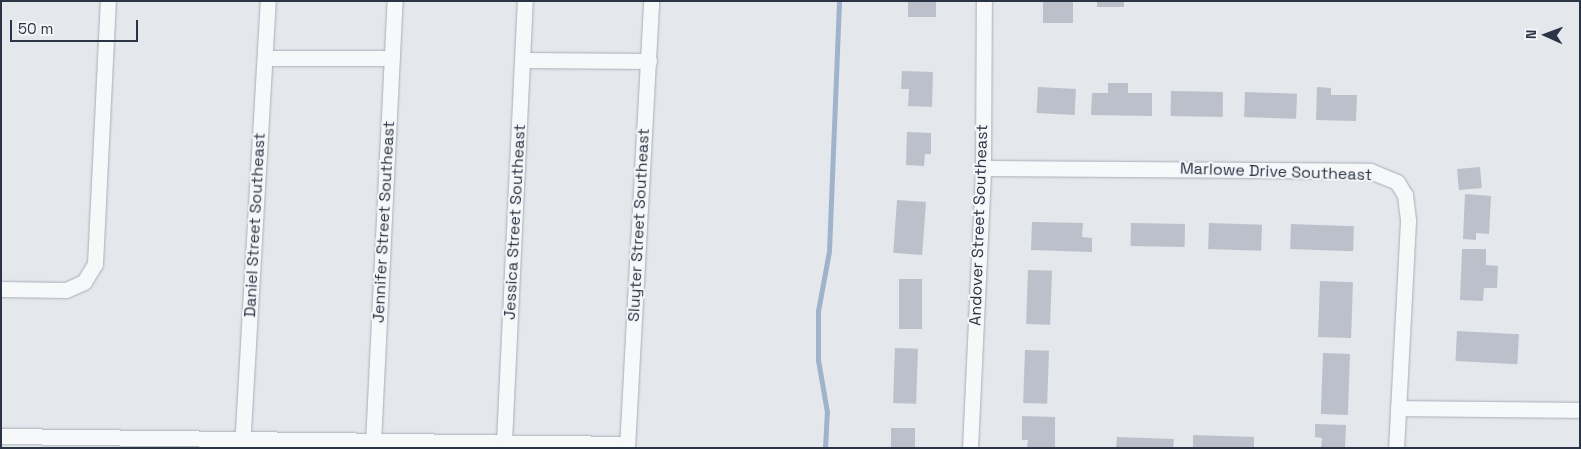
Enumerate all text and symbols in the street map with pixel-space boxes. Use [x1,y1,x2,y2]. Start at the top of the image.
scale bar [12,10,140,42]
north arrow [1521,10,1571,60]
text: 50 m [18,19,53,38]
text: N [1522,29,1540,39]
street label: Jennifer Street Southeast [369,120,399,324]
street label: Jessica Street Southeast [500,124,530,320]
street label: Andover Street Southeast [966,124,992,326]
street label: Sluyter Street Southeast [624,128,654,322]
street label: Daniel Street Southeast [241,132,269,318]
street label: Marlowe Drive Southeast [1180,159,1372,185]

